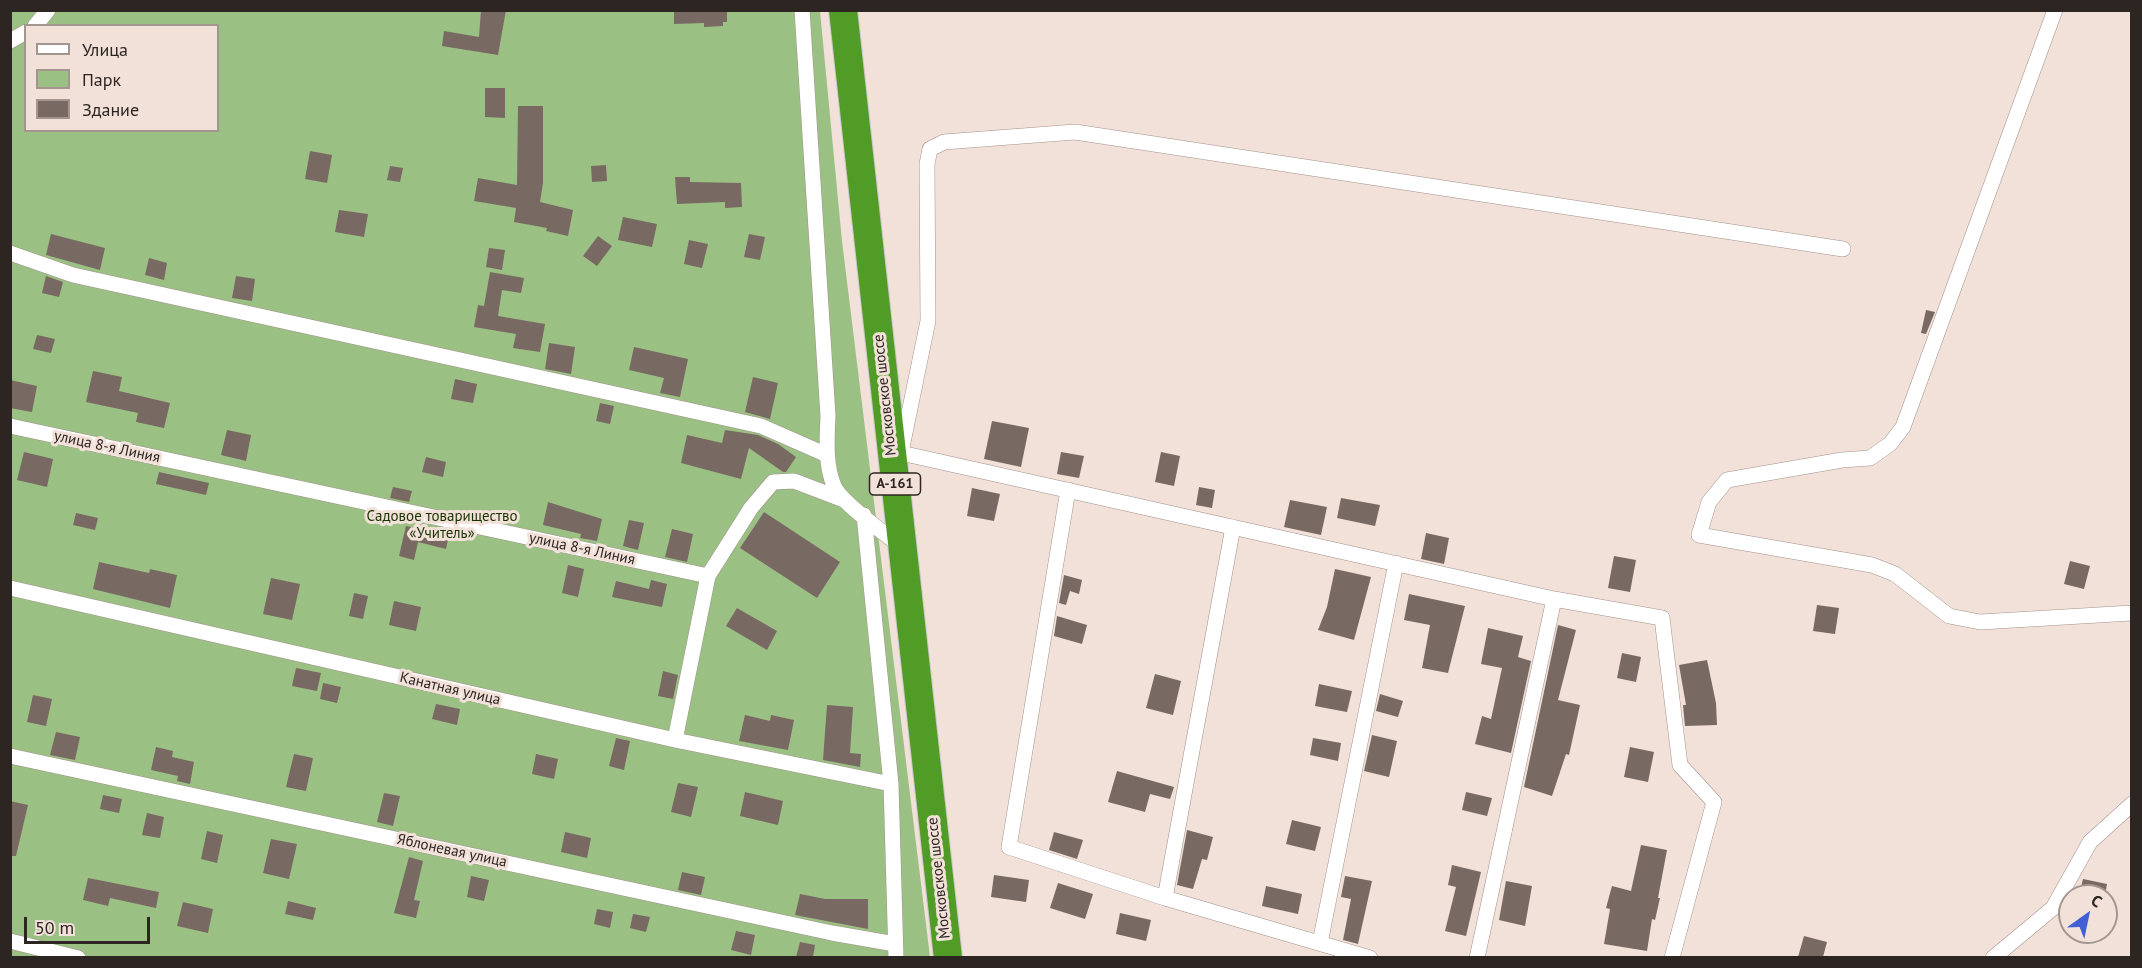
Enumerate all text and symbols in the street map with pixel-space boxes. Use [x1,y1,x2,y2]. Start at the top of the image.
legend [24,24,219,132]
text: Улица [82,38,128,61]
text: Парк [82,68,121,91]
text: Здание [82,98,139,121]
street label: Московское шоссе [870,333,900,457]
street label: улица 8-я Линия [52,427,162,467]
road number: А-161 [870,473,920,495]
park label: Садовое товарищество «Учитель» [366,508,518,543]
street label: улица 8-я Линия [527,529,637,569]
street label: Канатная улица [398,669,502,709]
street label: Московское шоссе [924,816,954,940]
street label: Яблоневая улица [395,831,509,871]
north arrow [2058,884,2118,944]
text: С [2088,890,2106,911]
scale bar [27,905,153,943]
text: 50 m [35,916,74,939]

